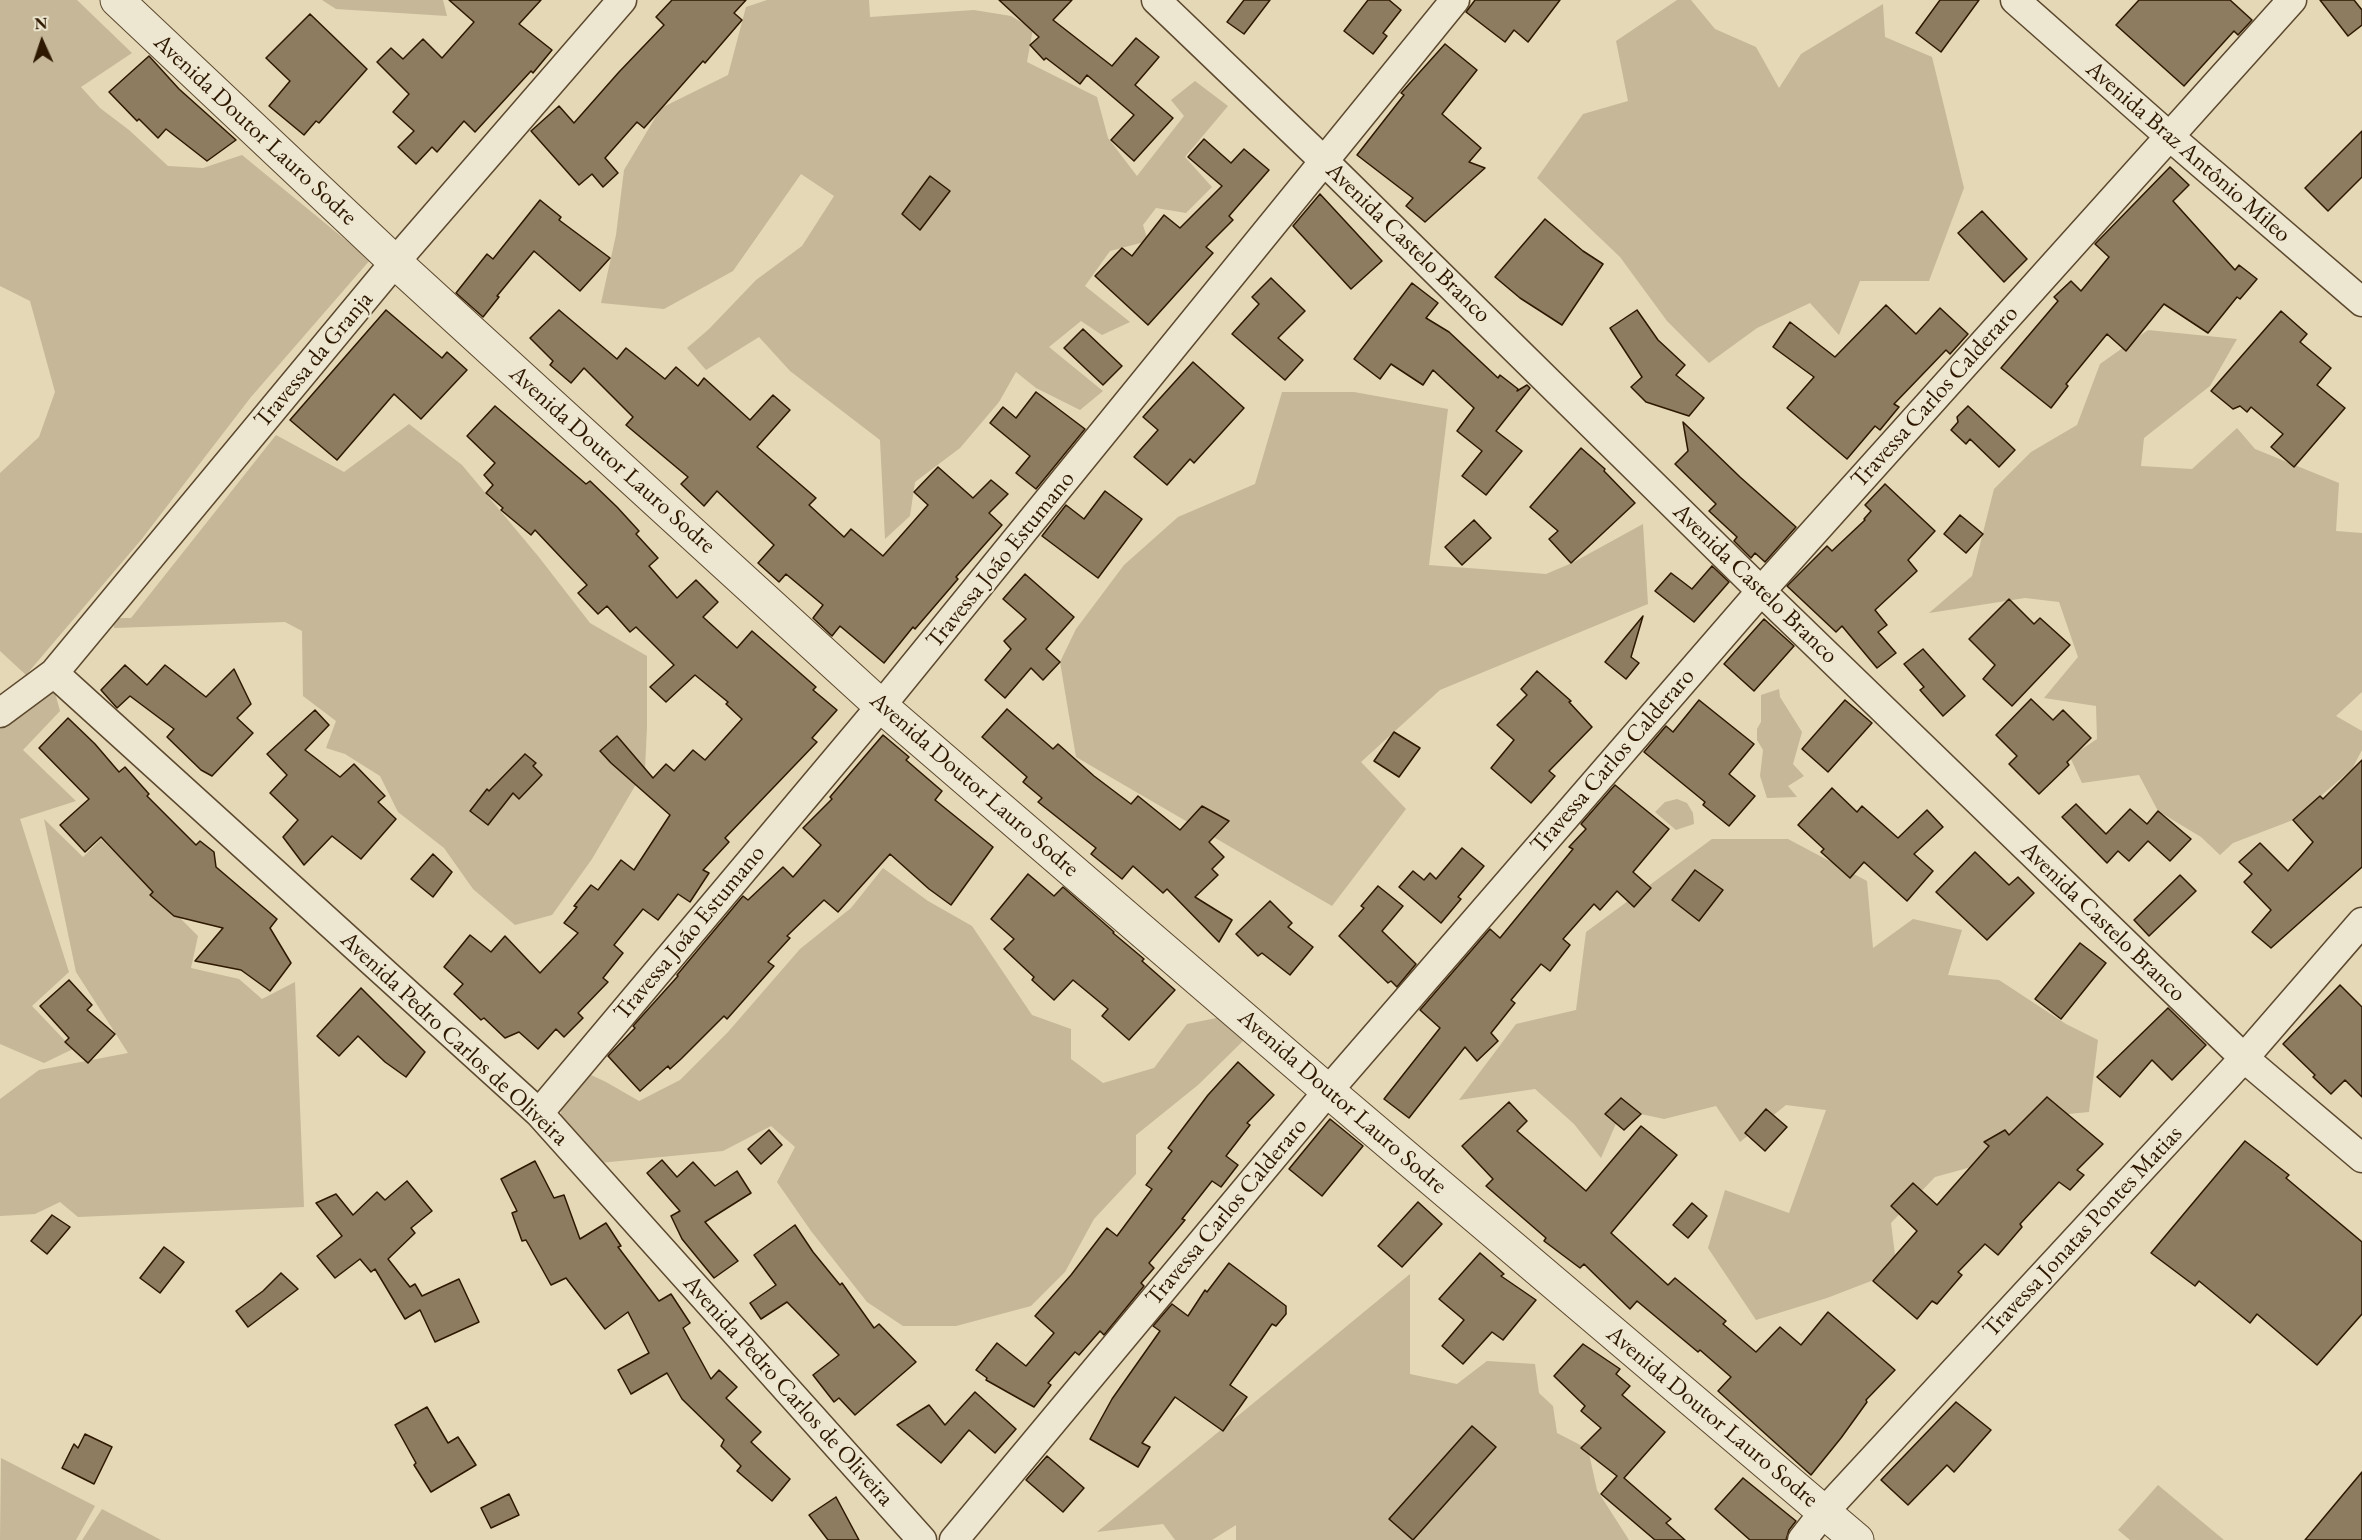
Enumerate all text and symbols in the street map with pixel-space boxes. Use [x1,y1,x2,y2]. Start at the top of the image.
north arrow [12,12,72,72]
text: N [34,13,48,34]
street label: Avenida Doutor Lauro Sodre [147,28,363,232]
street label: Avenida Braz Antônio Mileo [2079,55,2297,249]
street label: Avenida Castelo Branco [1319,157,1497,329]
street label: Travessa da Granja [249,286,379,434]
street label: Travessa Carlos Calderaro [1845,300,2025,494]
street label: Avenida Doutor Lauro Sodre [503,360,721,560]
street label: Travessa João Estumano [921,465,1081,655]
street label: Avenida Castelo Branco [1666,498,1844,670]
street label: Travessa Carlos Calderaro [1525,662,1701,860]
street label: Avenida Doutor Lauro Sodre [864,686,1084,884]
street label: Avenida Castelo Branco [2014,836,2192,1008]
street label: Travessa João Estumano [608,839,772,1027]
street label: Avenida Pedro Carlos de Oliveira [334,926,574,1152]
street label: Avenida Doutor Lauro Sodre [1232,1003,1452,1201]
street label: Travessa Carlos Calderaro [1140,1112,1314,1312]
street label: Travessa Jonatas Pontes Matias [1977,1120,2189,1344]
street label: Avenida Pedro Carlos de Oliveira [677,1269,899,1513]
street label: Avenida Doutor Lauro Sodre [1600,1320,1824,1514]

